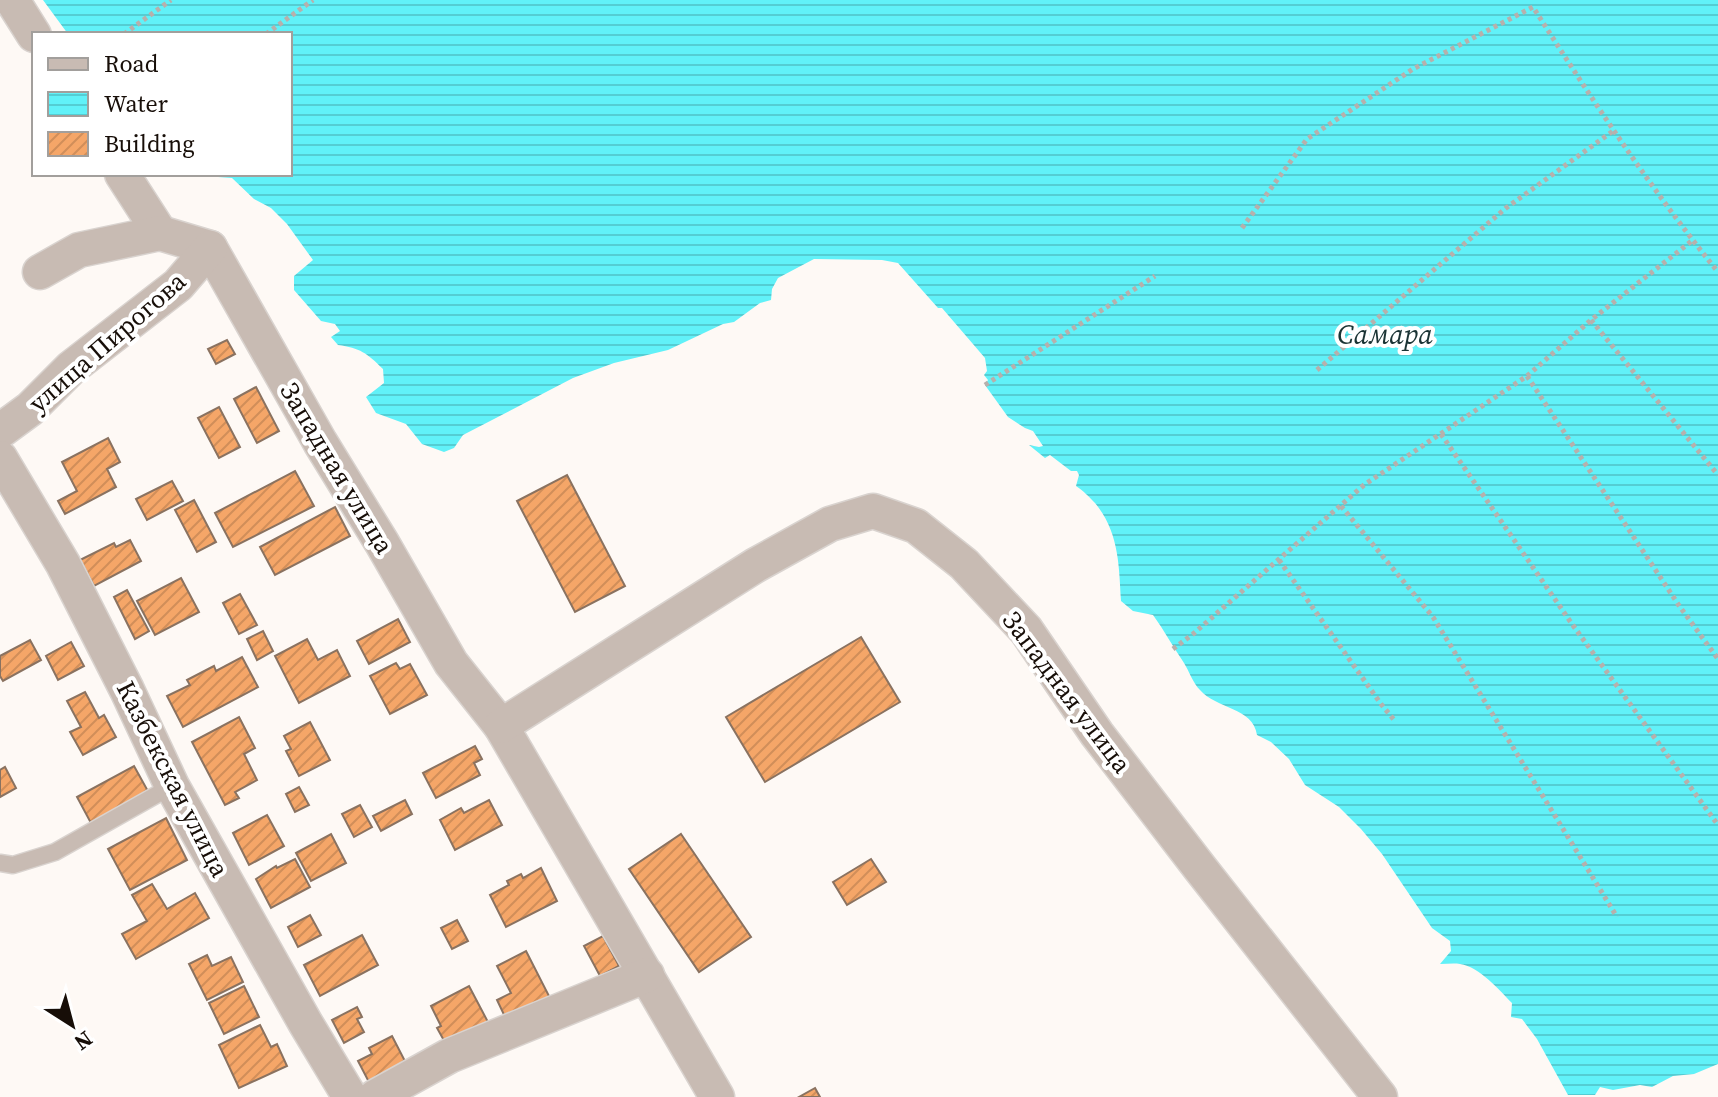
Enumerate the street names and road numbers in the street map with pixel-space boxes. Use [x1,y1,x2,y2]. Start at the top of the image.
street label: улица Пирогова [21,263,194,420]
street label: Западная улица [272,375,403,561]
street label: Западная улица [994,604,1140,781]
street label: Казбекская улица [108,675,238,884]

